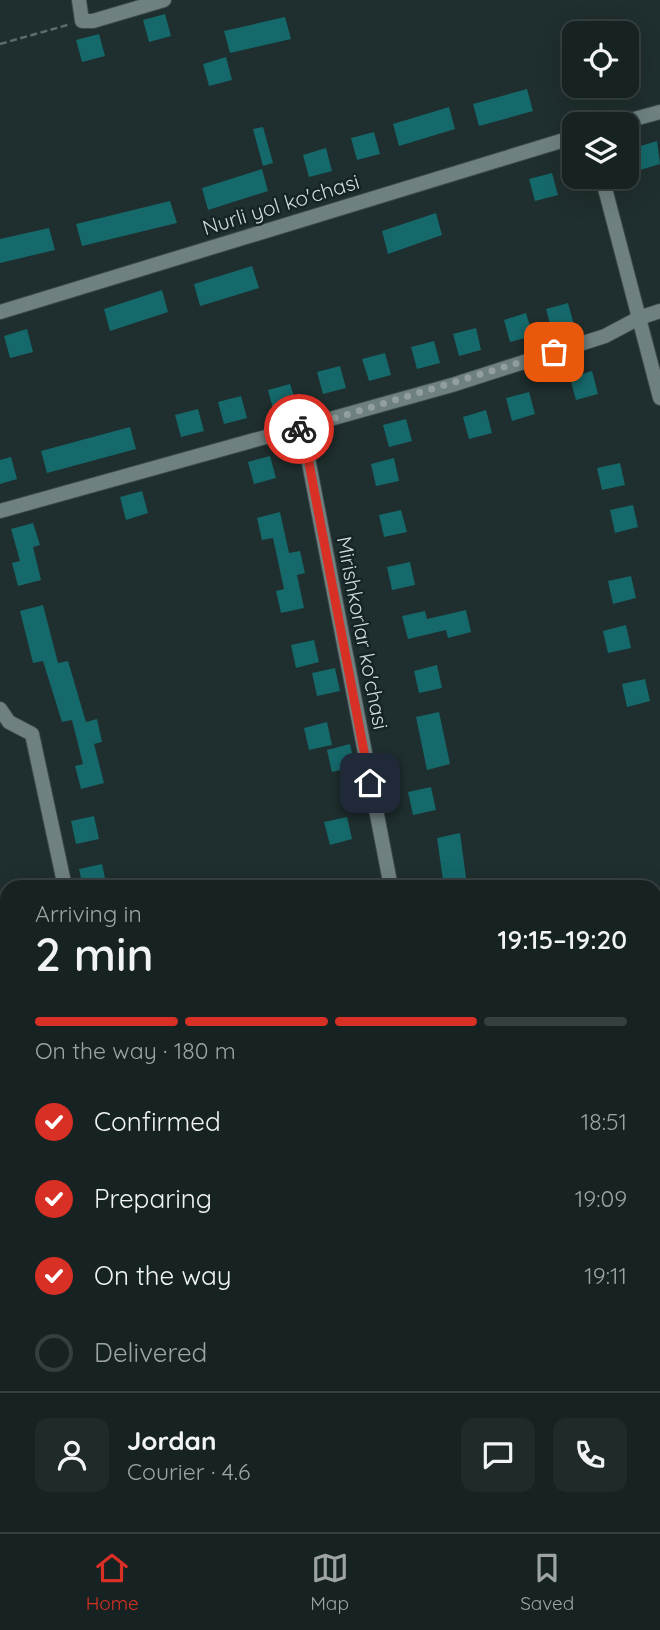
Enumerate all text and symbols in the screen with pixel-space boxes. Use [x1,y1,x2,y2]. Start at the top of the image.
map controls [562,21,639,189]
button: locate [562,21,639,98]
button: layers [562,112,639,189]
street label: Nurli yol ko'chasi [199,168,362,240]
pin [524,322,584,382]
icon: bag [535,333,573,371]
courier [264,394,334,464]
icon: bike [280,410,318,448]
street label: Mirishkorlar ko'chasi [331,534,394,732]
pin [340,753,400,813]
icon: home [351,764,389,802]
text: Arriving in [35,899,142,928]
text: 19:15–19:20 [498,923,627,956]
text: 2 min [35,925,154,983]
text: On the way · 180 m [35,1036,236,1065]
icon: check [35,1103,73,1141]
text: Confirmed [94,1105,221,1138]
text: 18:51 [581,1107,627,1136]
icon: check [35,1180,73,1218]
text: Preparing [94,1182,212,1215]
text: 19:09 [575,1184,627,1213]
icon: check [35,1257,73,1295]
text: On the way [94,1259,232,1292]
text: 19:11 [584,1261,627,1290]
text: Delivered [94,1336,207,1369]
button: person [35,1418,109,1492]
button: chat [461,1418,535,1492]
button: phone [553,1418,627,1492]
text: Jordan [127,1424,216,1457]
text: Courier · 4.6 [127,1457,250,1486]
tab: Home [86,1549,139,1615]
tab: Map [310,1549,349,1615]
tab: Saved [520,1549,574,1615]

